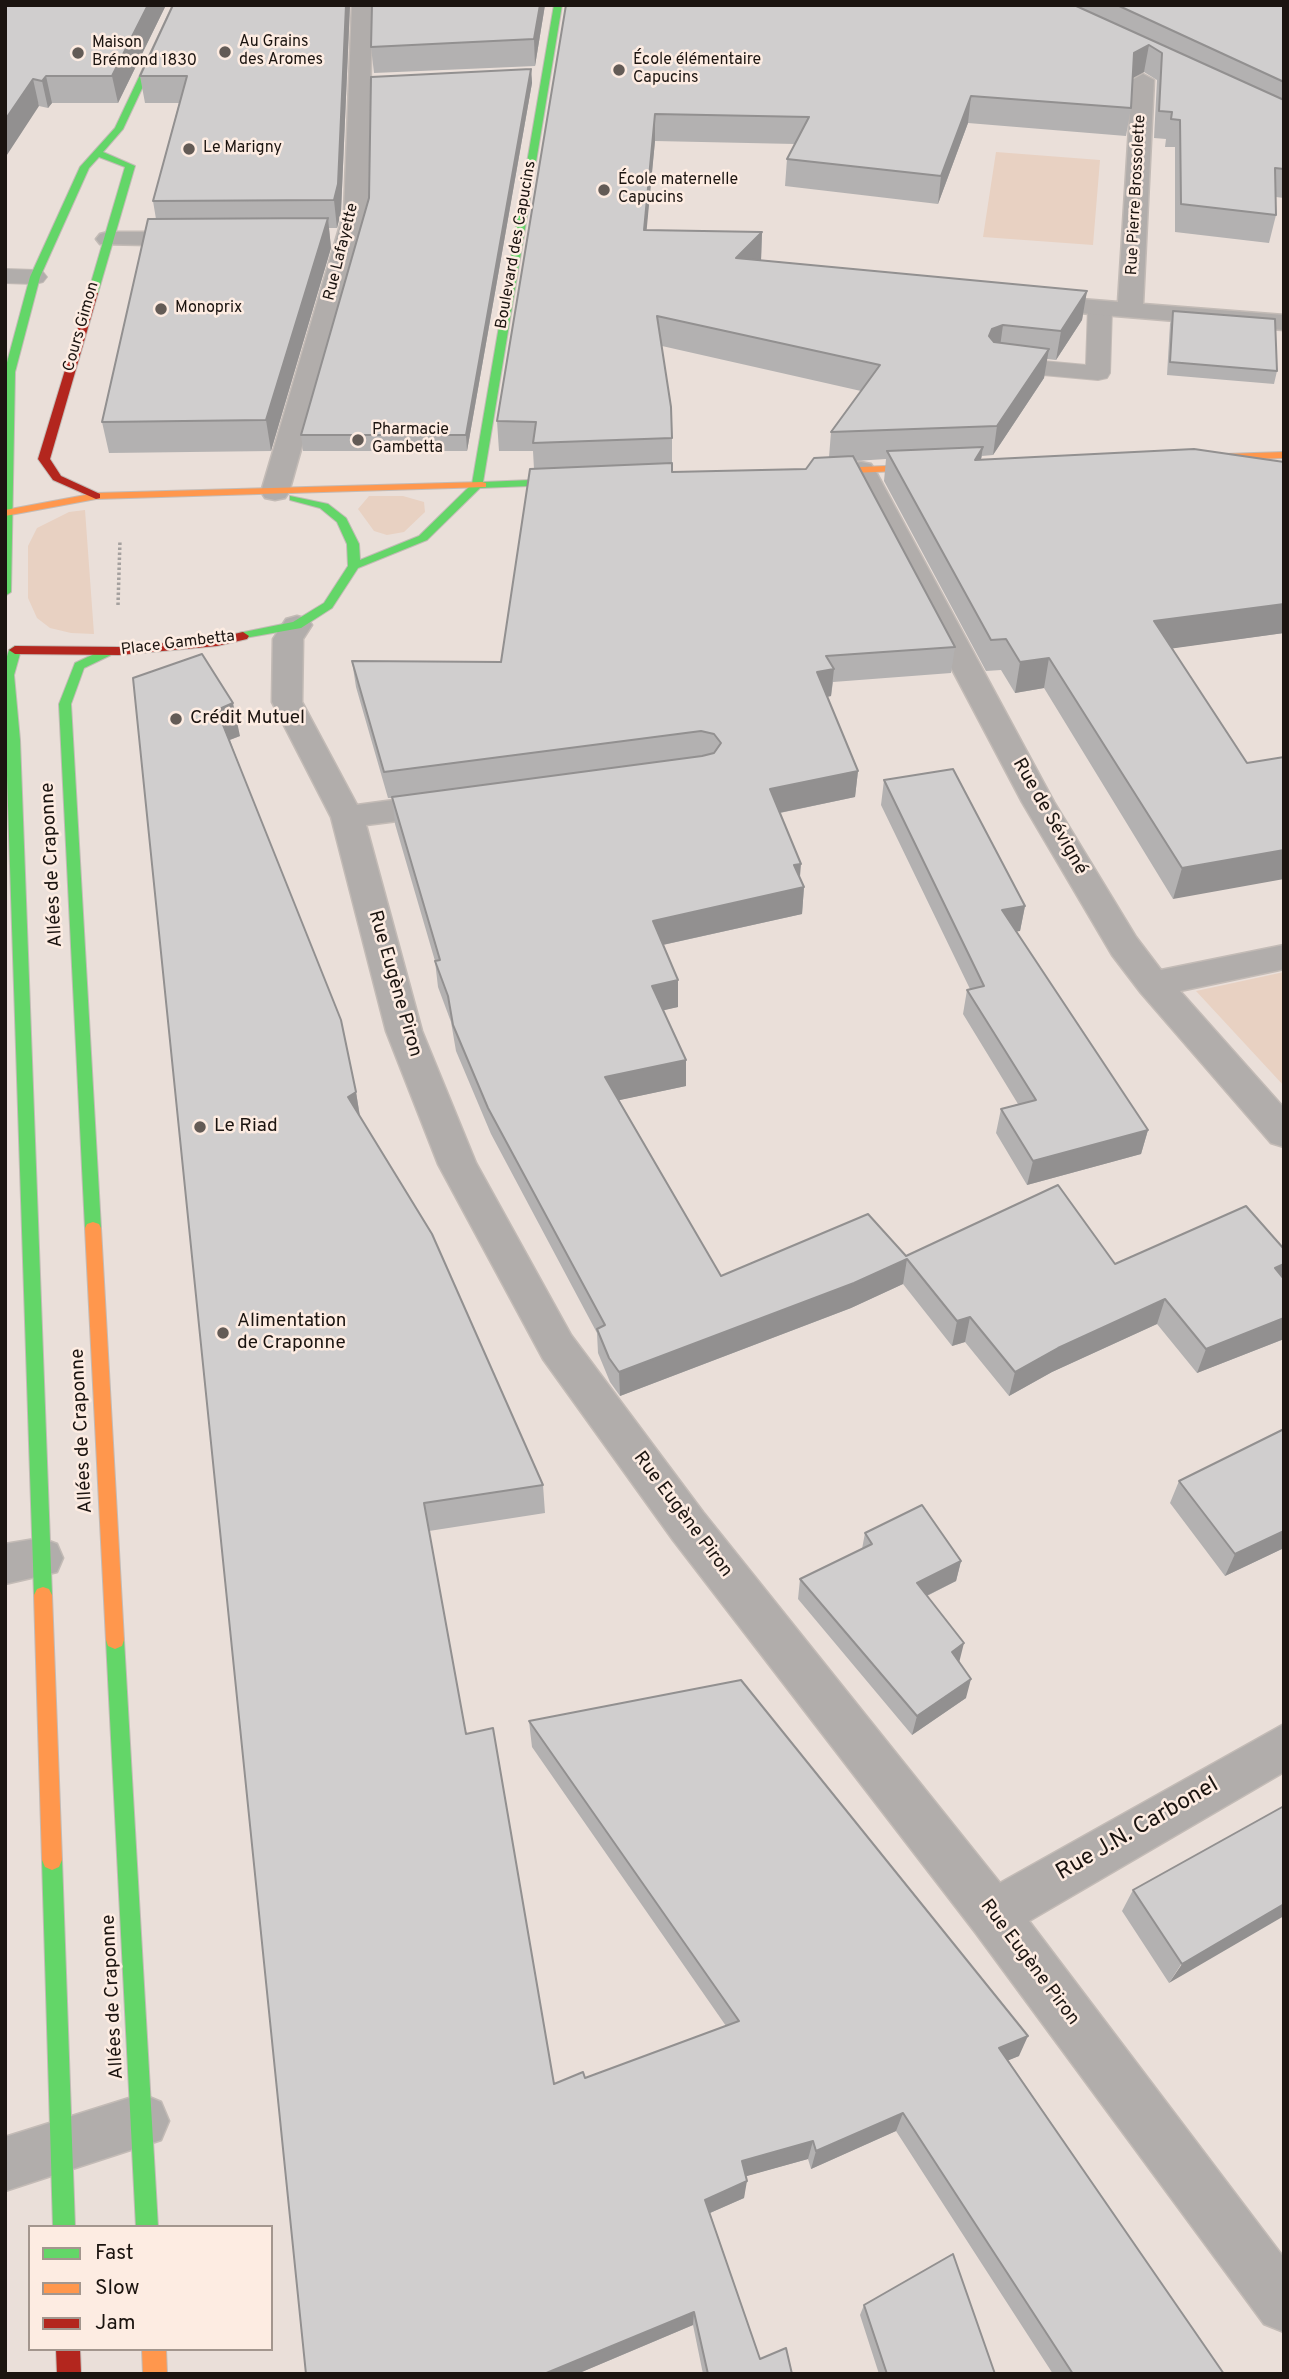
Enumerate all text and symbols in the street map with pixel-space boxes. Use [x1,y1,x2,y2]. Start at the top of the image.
place label: Au Grains des Aromes [239,33,323,71]
place label: Maison Brémond 1830 [92,34,197,72]
marker: Au Grains des Aromes [217,44,233,60]
marker: Maison Brémond 1830 [70,45,86,61]
place label: École élémentaire Capucins [633,51,761,89]
marker: École élémentaire Capucins [611,62,627,78]
street label: Rue Pierre Brossolette [1123,114,1151,276]
place label: Le Marigny [203,139,282,159]
marker: Le Marigny [181,141,197,157]
street label: Boulevard des Capucins [493,159,541,331]
place label: École maternelle Capucins [618,171,738,209]
marker: École maternelle Capucins [596,182,612,198]
street label: Rue Lafayette [321,201,363,303]
street label: Cours Gimon [60,280,104,374]
place label: Monoprix [175,299,242,319]
marker: Monoprix [153,301,169,317]
place label: Pharmacie Gambetta [372,421,449,459]
marker: Pharmacie Gambetta [350,432,366,448]
street label: Place Gambetta [120,627,236,661]
place label: Crédit Mutuel [190,708,305,730]
marker: Crédit Mutuel [168,711,184,727]
street label: Rue de Sévigné [1006,755,1092,879]
street label: Allées de Craponne [37,782,69,948]
street label: Rue Eugène Piron [362,908,426,1060]
place label: Le Riad [214,1116,278,1138]
marker: Le Riad [192,1119,208,1135]
place label: Alimentation de Craponne [237,1311,346,1355]
marker: Alimentation de Craponne [215,1325,231,1341]
street label: Allées de Craponne [67,1348,99,1514]
street label: Rue Eugène Piron [627,1448,737,1582]
street label: Rue J.N. Carbonel [1052,1772,1224,1888]
street label: Rue Eugène Piron [974,1896,1084,2030]
street label: Allées de Craponne [98,1914,130,2080]
legend [28,2225,273,2351]
text: Fast [95,2240,134,2267]
text: Slow [95,2275,140,2302]
text: Jam [95,2310,136,2337]

